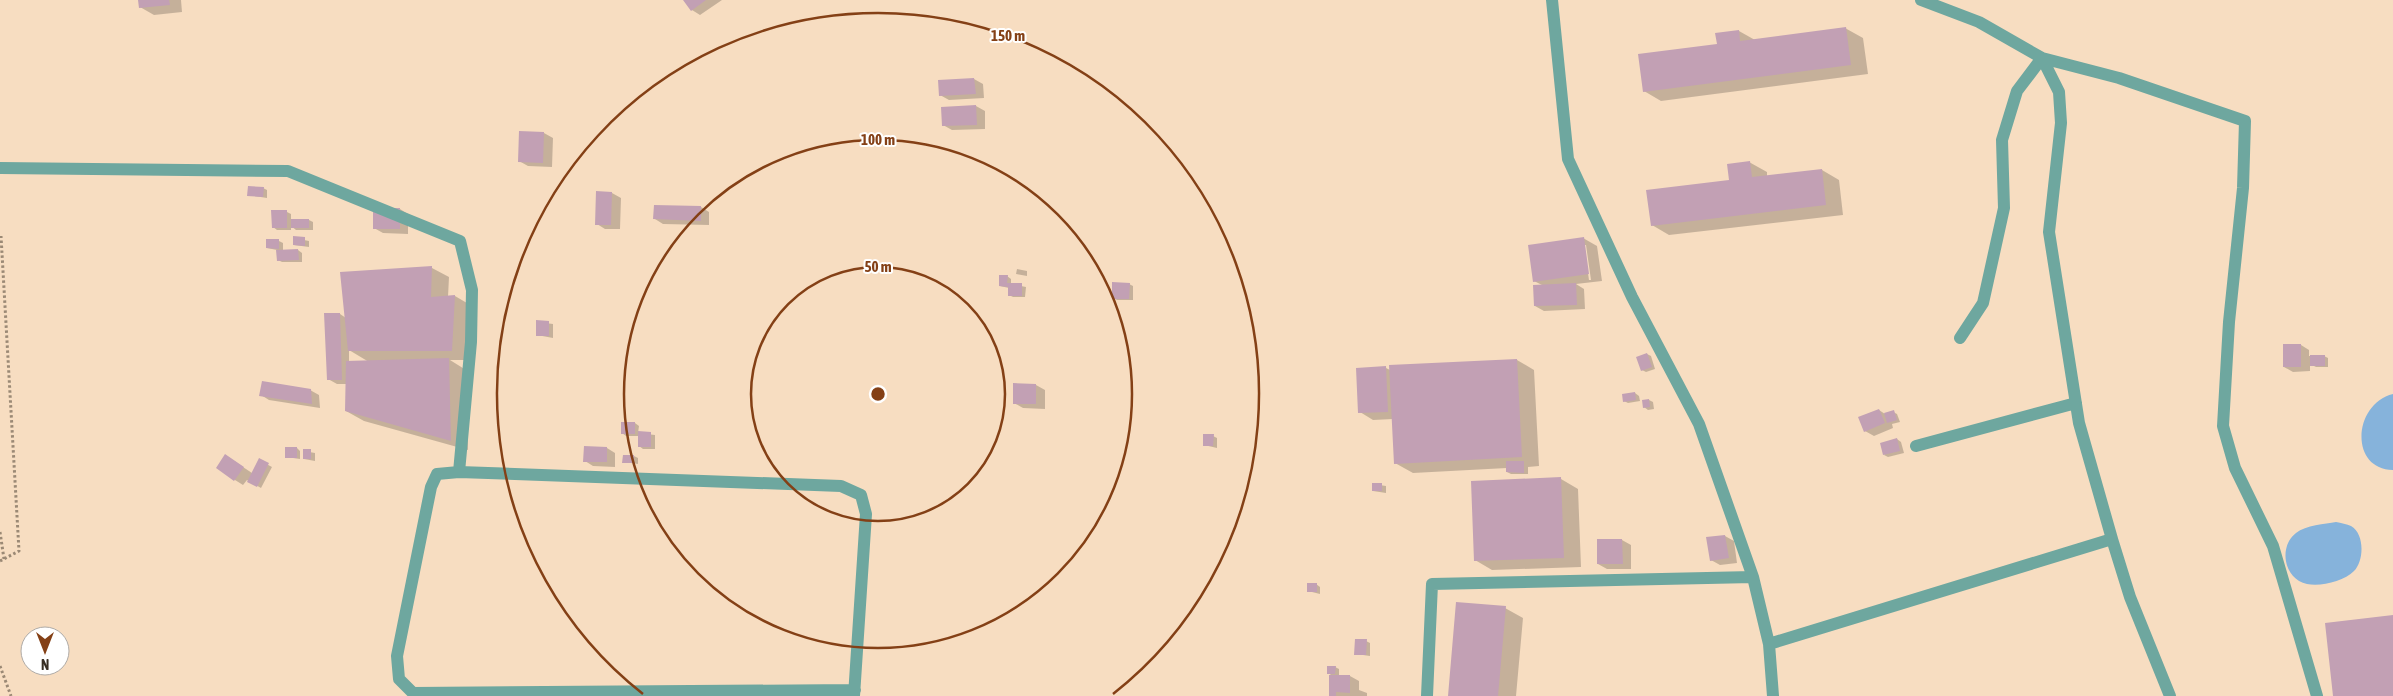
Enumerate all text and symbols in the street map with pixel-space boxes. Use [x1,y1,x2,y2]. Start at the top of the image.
text: 150 m [991,27,1025,44]
text: 100 m [861,131,895,148]
text: 50 m [865,258,892,275]
centre of rings [869,385,887,403]
north arrow [20,626,70,676]
text: N [41,656,49,672]

